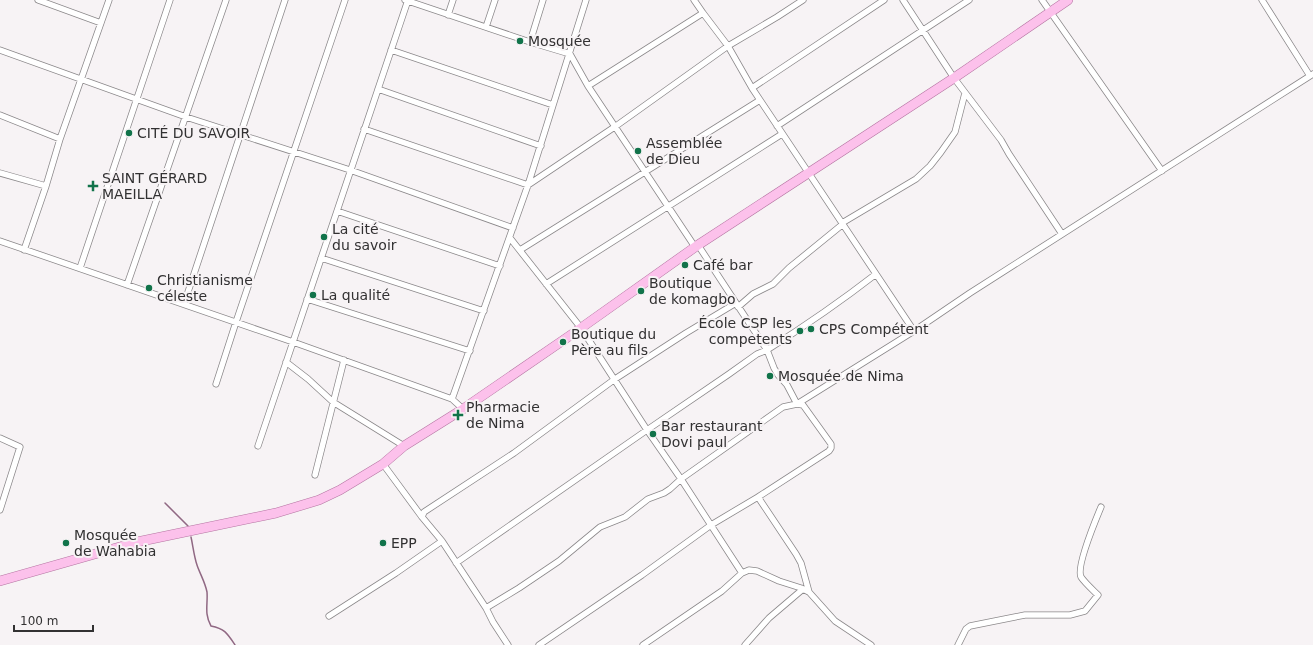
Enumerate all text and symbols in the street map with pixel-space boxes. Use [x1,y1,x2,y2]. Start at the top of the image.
place label: Mosquée [528,33,591,49]
marker: Mosquée [515,36,525,46]
place label: CITÉ DU SAVOIR [137,125,251,141]
marker: CITÉ DU SAVOIR [124,128,134,138]
place label: Assemblée de Dieu [646,135,722,167]
marker: Assemblée de Dieu [633,146,643,156]
place label: SAINT GÉRARD MAEILLA [102,170,207,202]
marker: SAINT GÉRARD MAEILLA [87,180,99,192]
place label: La cité du savoir [332,221,397,253]
marker: La cité du savoir [319,232,329,242]
place label: Café bar [693,257,753,273]
marker: Café bar [680,260,690,270]
place label: Christianisme céleste [157,272,253,304]
place label: Boutique de komagbo [649,275,736,307]
marker: Christianisme céleste [144,283,154,293]
marker: Boutique de komagbo [636,286,646,296]
place label: La qualité [321,287,390,303]
marker: La qualité [308,290,318,300]
place label: École CSP les competents [699,315,792,347]
place label: CPS Compétent [819,321,929,337]
marker: CPS Compétent [806,324,816,334]
place label: Boutique du Père au fils [571,326,656,358]
marker: École CSP les competents [795,326,805,336]
marker: Boutique du Père au fils [558,337,568,347]
place label: Mosquée de Nima [778,368,904,384]
marker: Mosquée de Nima [765,371,775,381]
place label: Pharmacie de Nima [466,399,540,431]
marker: Pharmacie de Nima [453,410,463,420]
place label: Bar restaurant Dovi paul [661,418,763,450]
marker: Bar restaurant Dovi paul [648,429,658,439]
place label: Mosquée de Wahabia [74,527,156,559]
place label: EPP [391,535,417,551]
marker: Mosquée de Wahabia [61,538,71,548]
marker: EPP [378,538,388,548]
scale bar [14,607,93,633]
text: 100 m [20,614,58,628]

